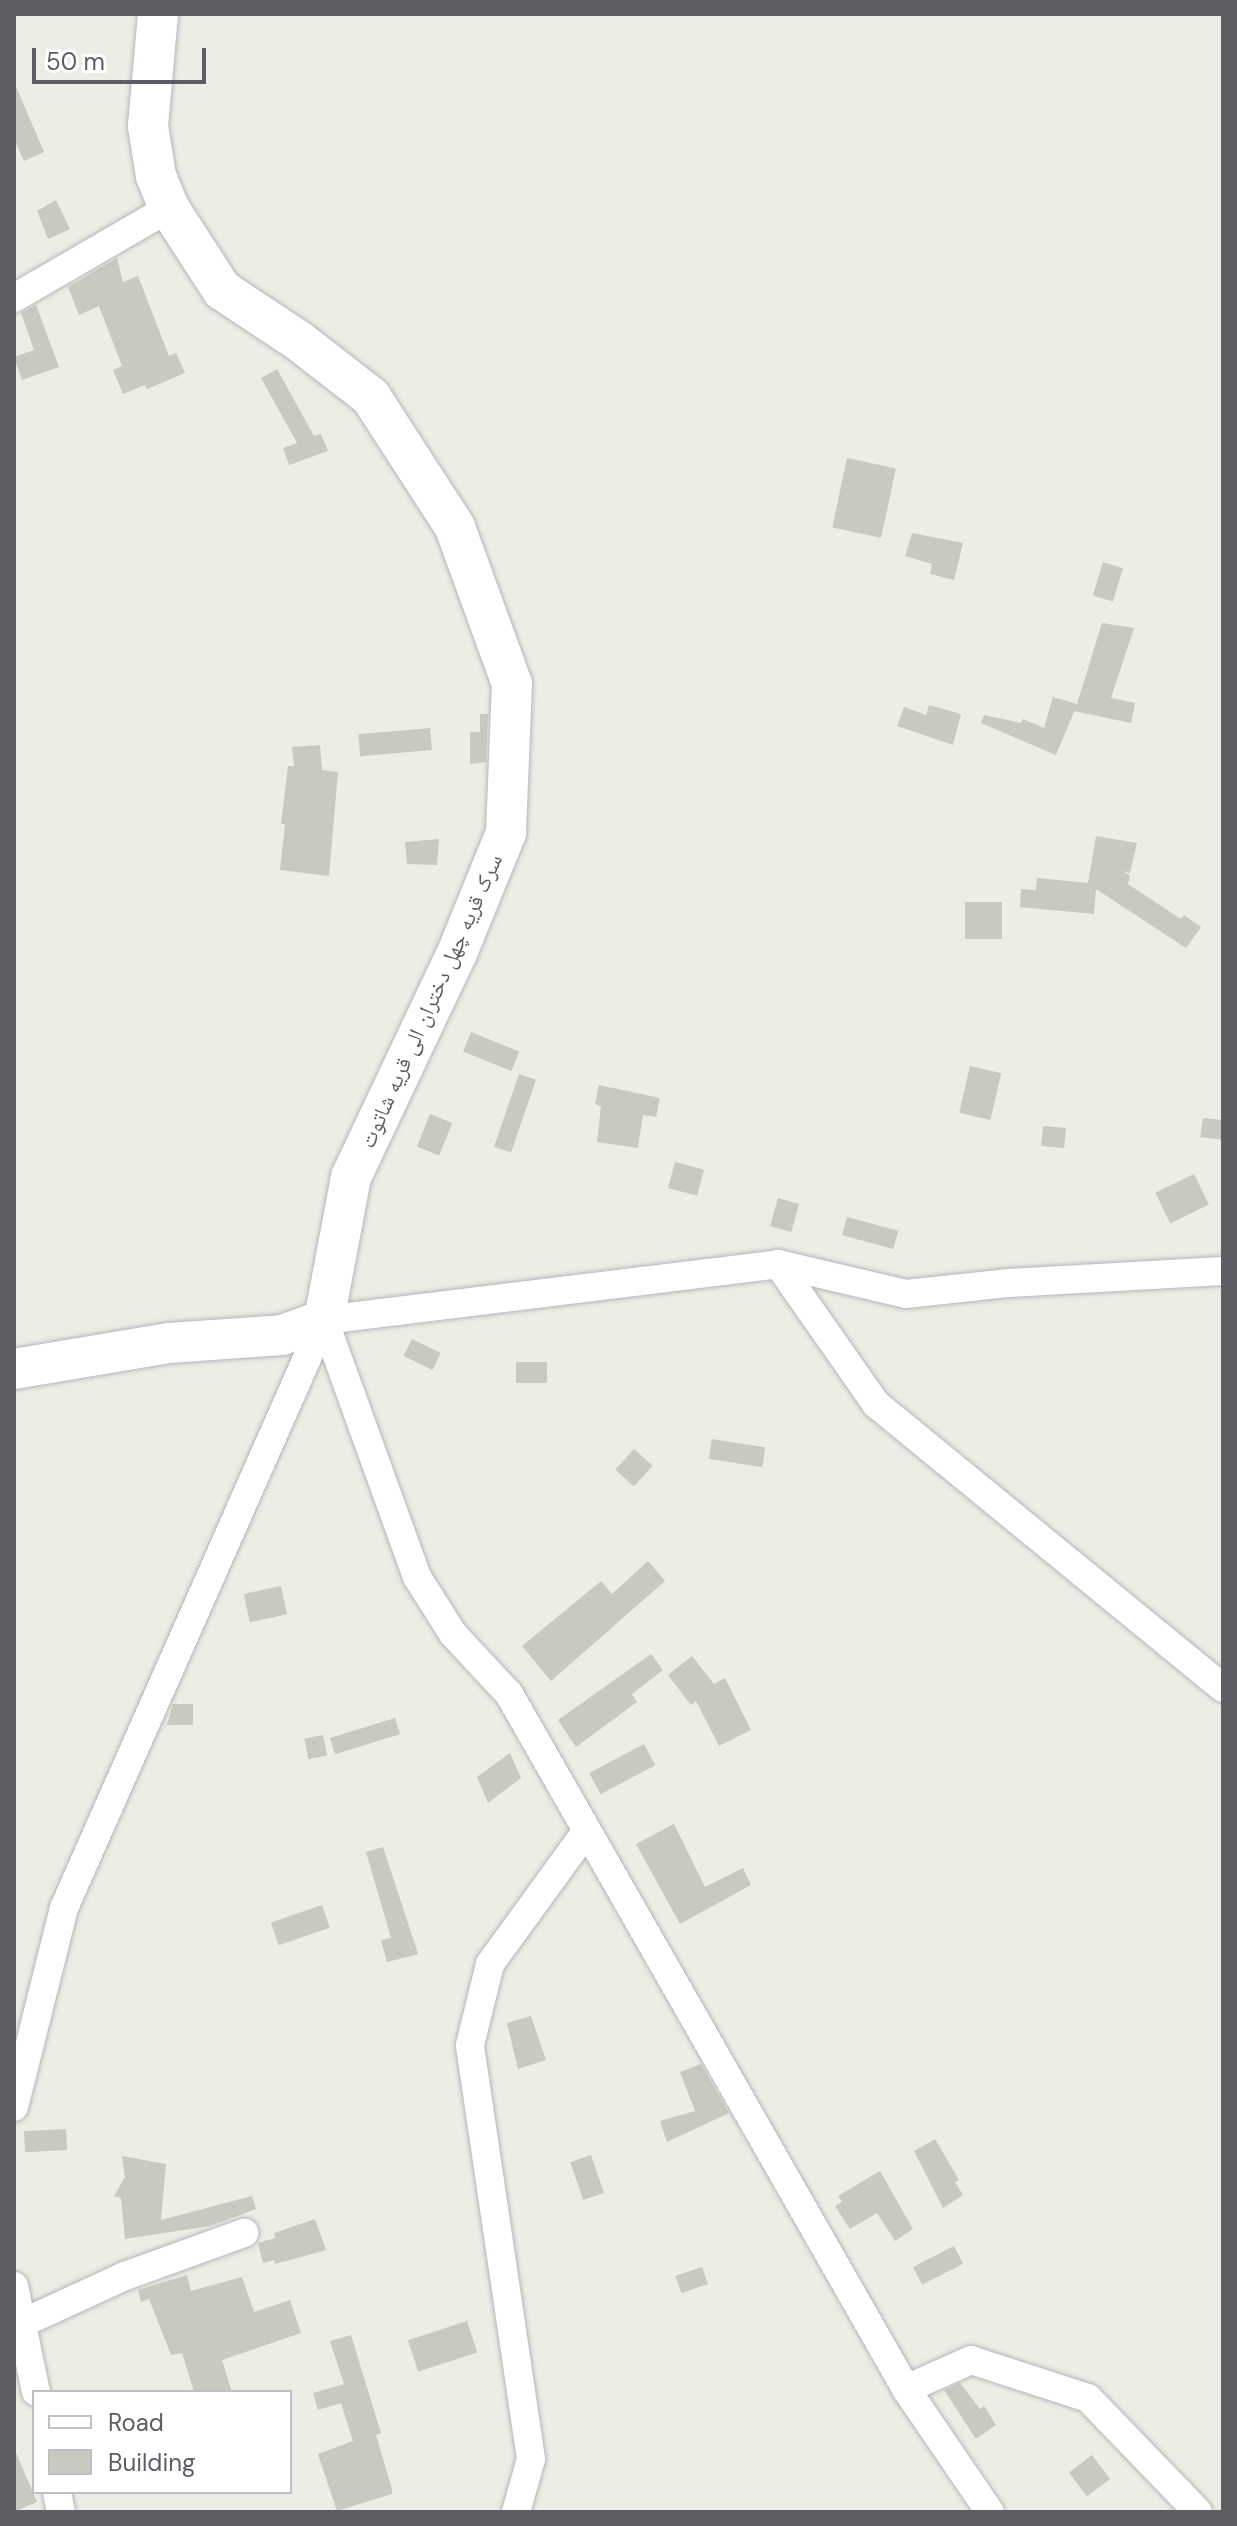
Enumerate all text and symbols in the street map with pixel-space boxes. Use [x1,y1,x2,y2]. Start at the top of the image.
scale bar [36,32,210,82]
text: 50 m [46,46,105,77]
street label: سرک قریه چهل دختران الی قریه شاتوت [354,850,508,1152]
legend [32,2390,292,2494]
text: Road [108,2407,164,2438]
text: Building [108,2447,195,2478]

